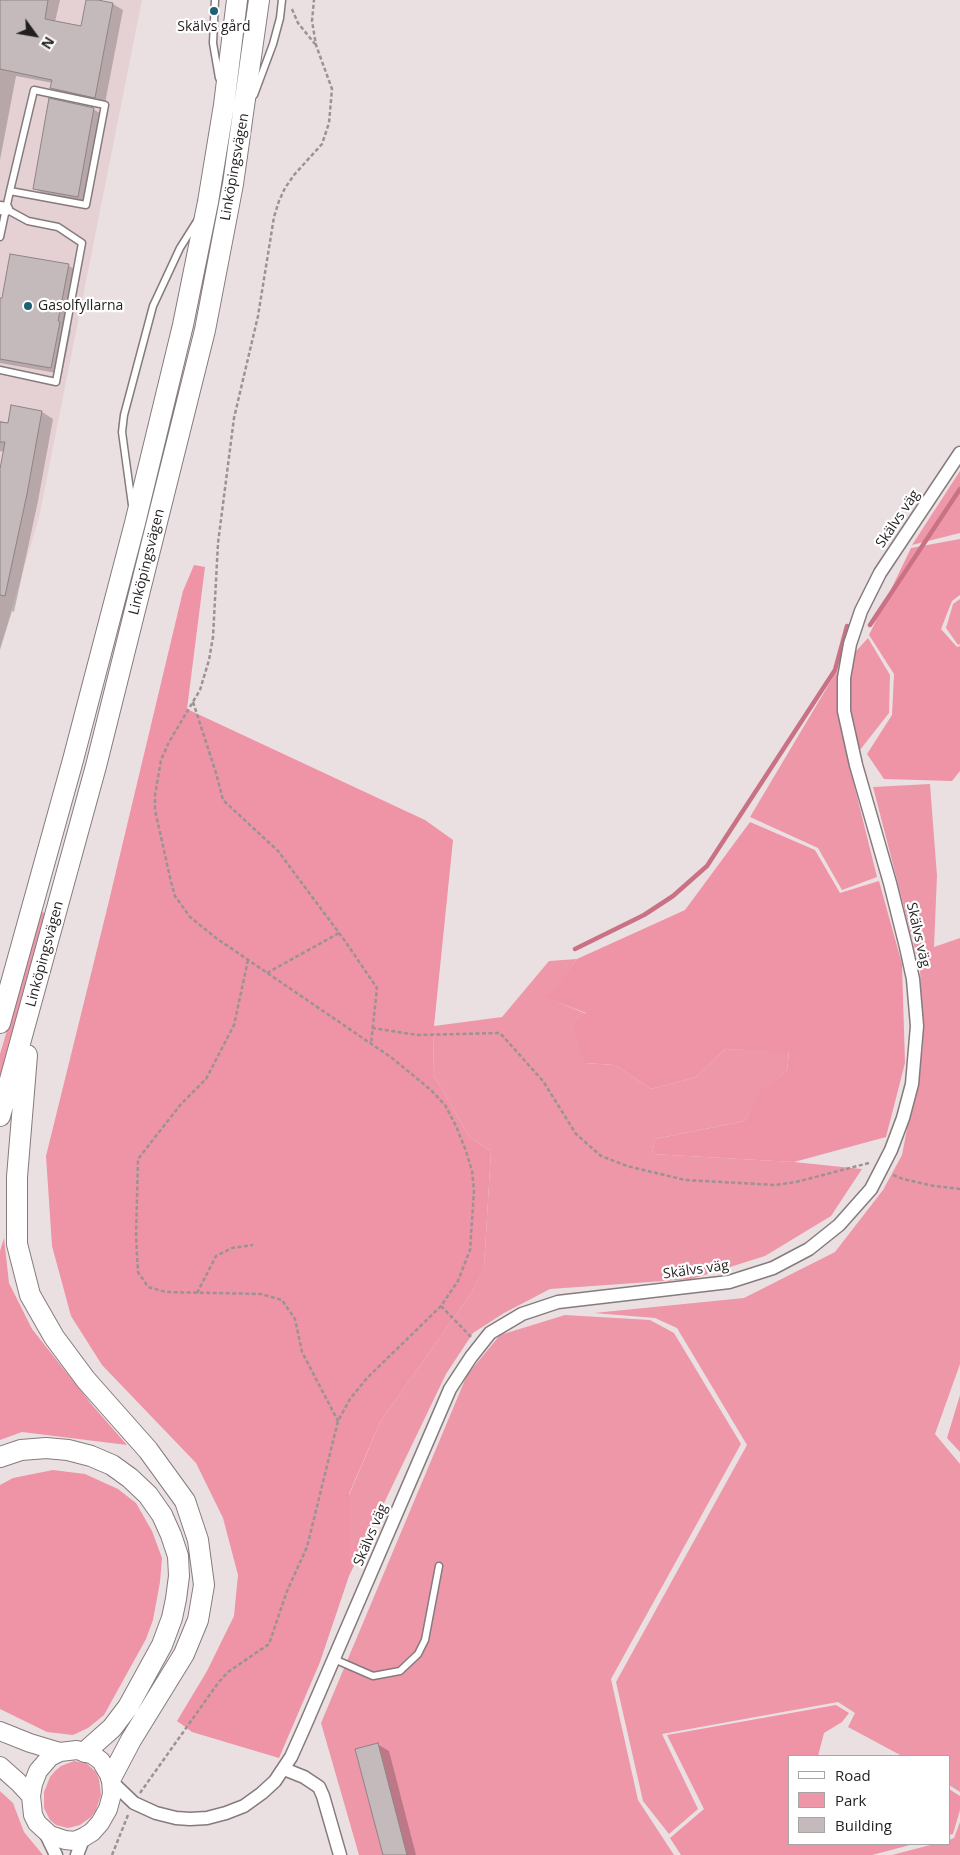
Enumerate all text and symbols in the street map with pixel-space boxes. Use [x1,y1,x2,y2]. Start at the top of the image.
marker: Skälvs gård [208,5,220,17]
north arrow [10,10,60,60]
place label: Skälvs gård [177,19,251,35]
text: N [37,33,59,53]
street label: Linköpingsvägen [217,112,253,222]
place label: Gasolfyllarna [38,298,123,314]
marker: Gasolfyllarna [22,300,34,312]
street label: Skälvs väg [873,487,923,551]
street label: Linköpingsvägen [126,507,168,617]
street label: Linköpingsvägen [23,899,67,1009]
street label: Skälvs väg [902,901,934,969]
street label: Skälvs väg [662,1257,730,1283]
street label: Skälvs väg [350,1501,392,1569]
legend [788,1755,950,1845]
text: Road [835,1765,871,1785]
text: Park [835,1790,866,1810]
text: Building [835,1815,892,1835]

